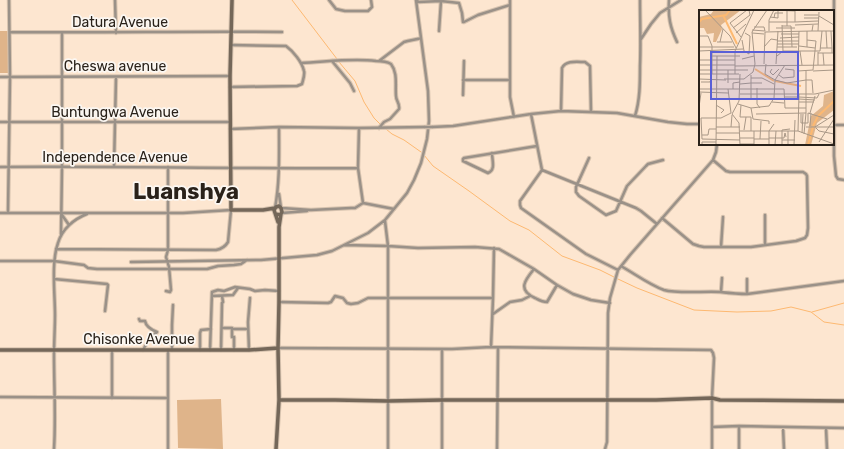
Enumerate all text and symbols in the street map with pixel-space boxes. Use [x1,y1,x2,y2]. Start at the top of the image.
inset map [699,10,834,145]
street label: Datura Avenue [72,14,168,31]
street label: Cheswa avenue [64,58,166,75]
street label: Buntungwa Avenue [51,104,179,121]
street label: Independence Avenue [42,149,188,166]
district label: Luanshya [133,178,239,205]
street label: Chisonke Avenue [83,331,195,348]

